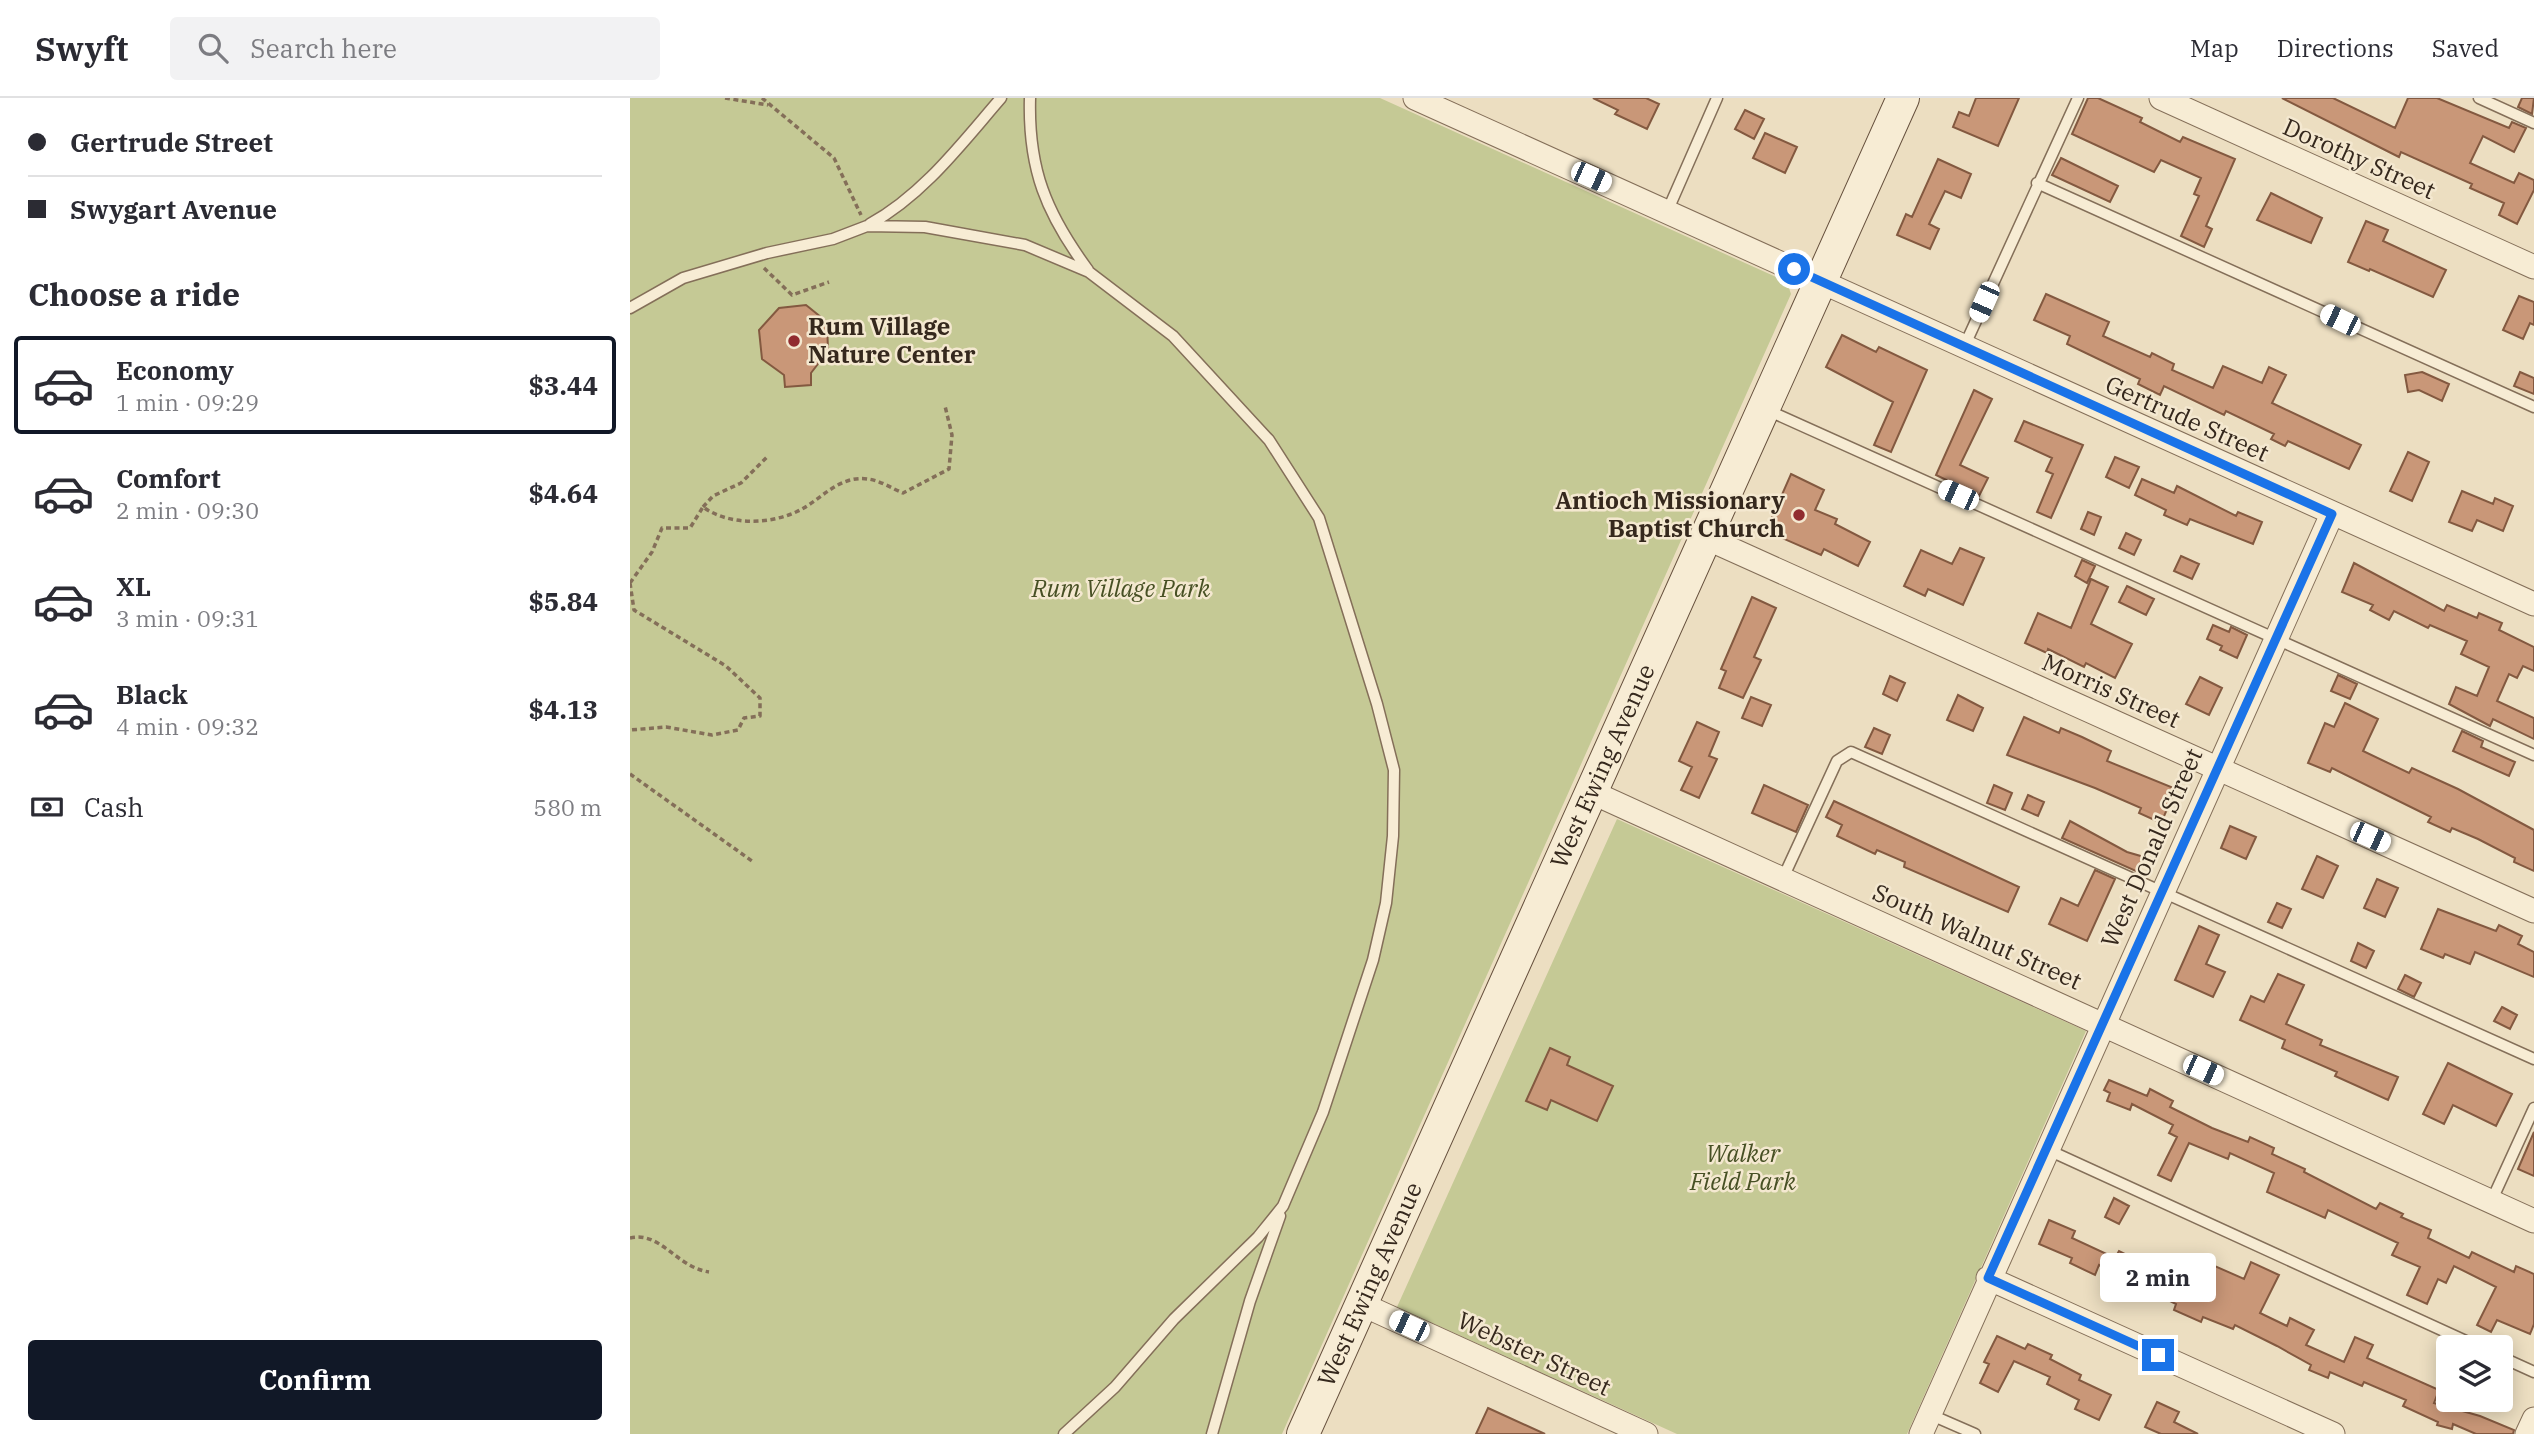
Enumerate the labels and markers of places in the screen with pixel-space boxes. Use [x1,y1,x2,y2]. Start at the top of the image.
place label: Rum Village Nature Center [808,310,976,370]
marker: Rum Village Nature Center [786,333,802,349]
place label: Antioch Missionary Baptist Church [1555,484,1785,544]
marker: Antioch Missionary Baptist Church [1791,507,1807,523]

